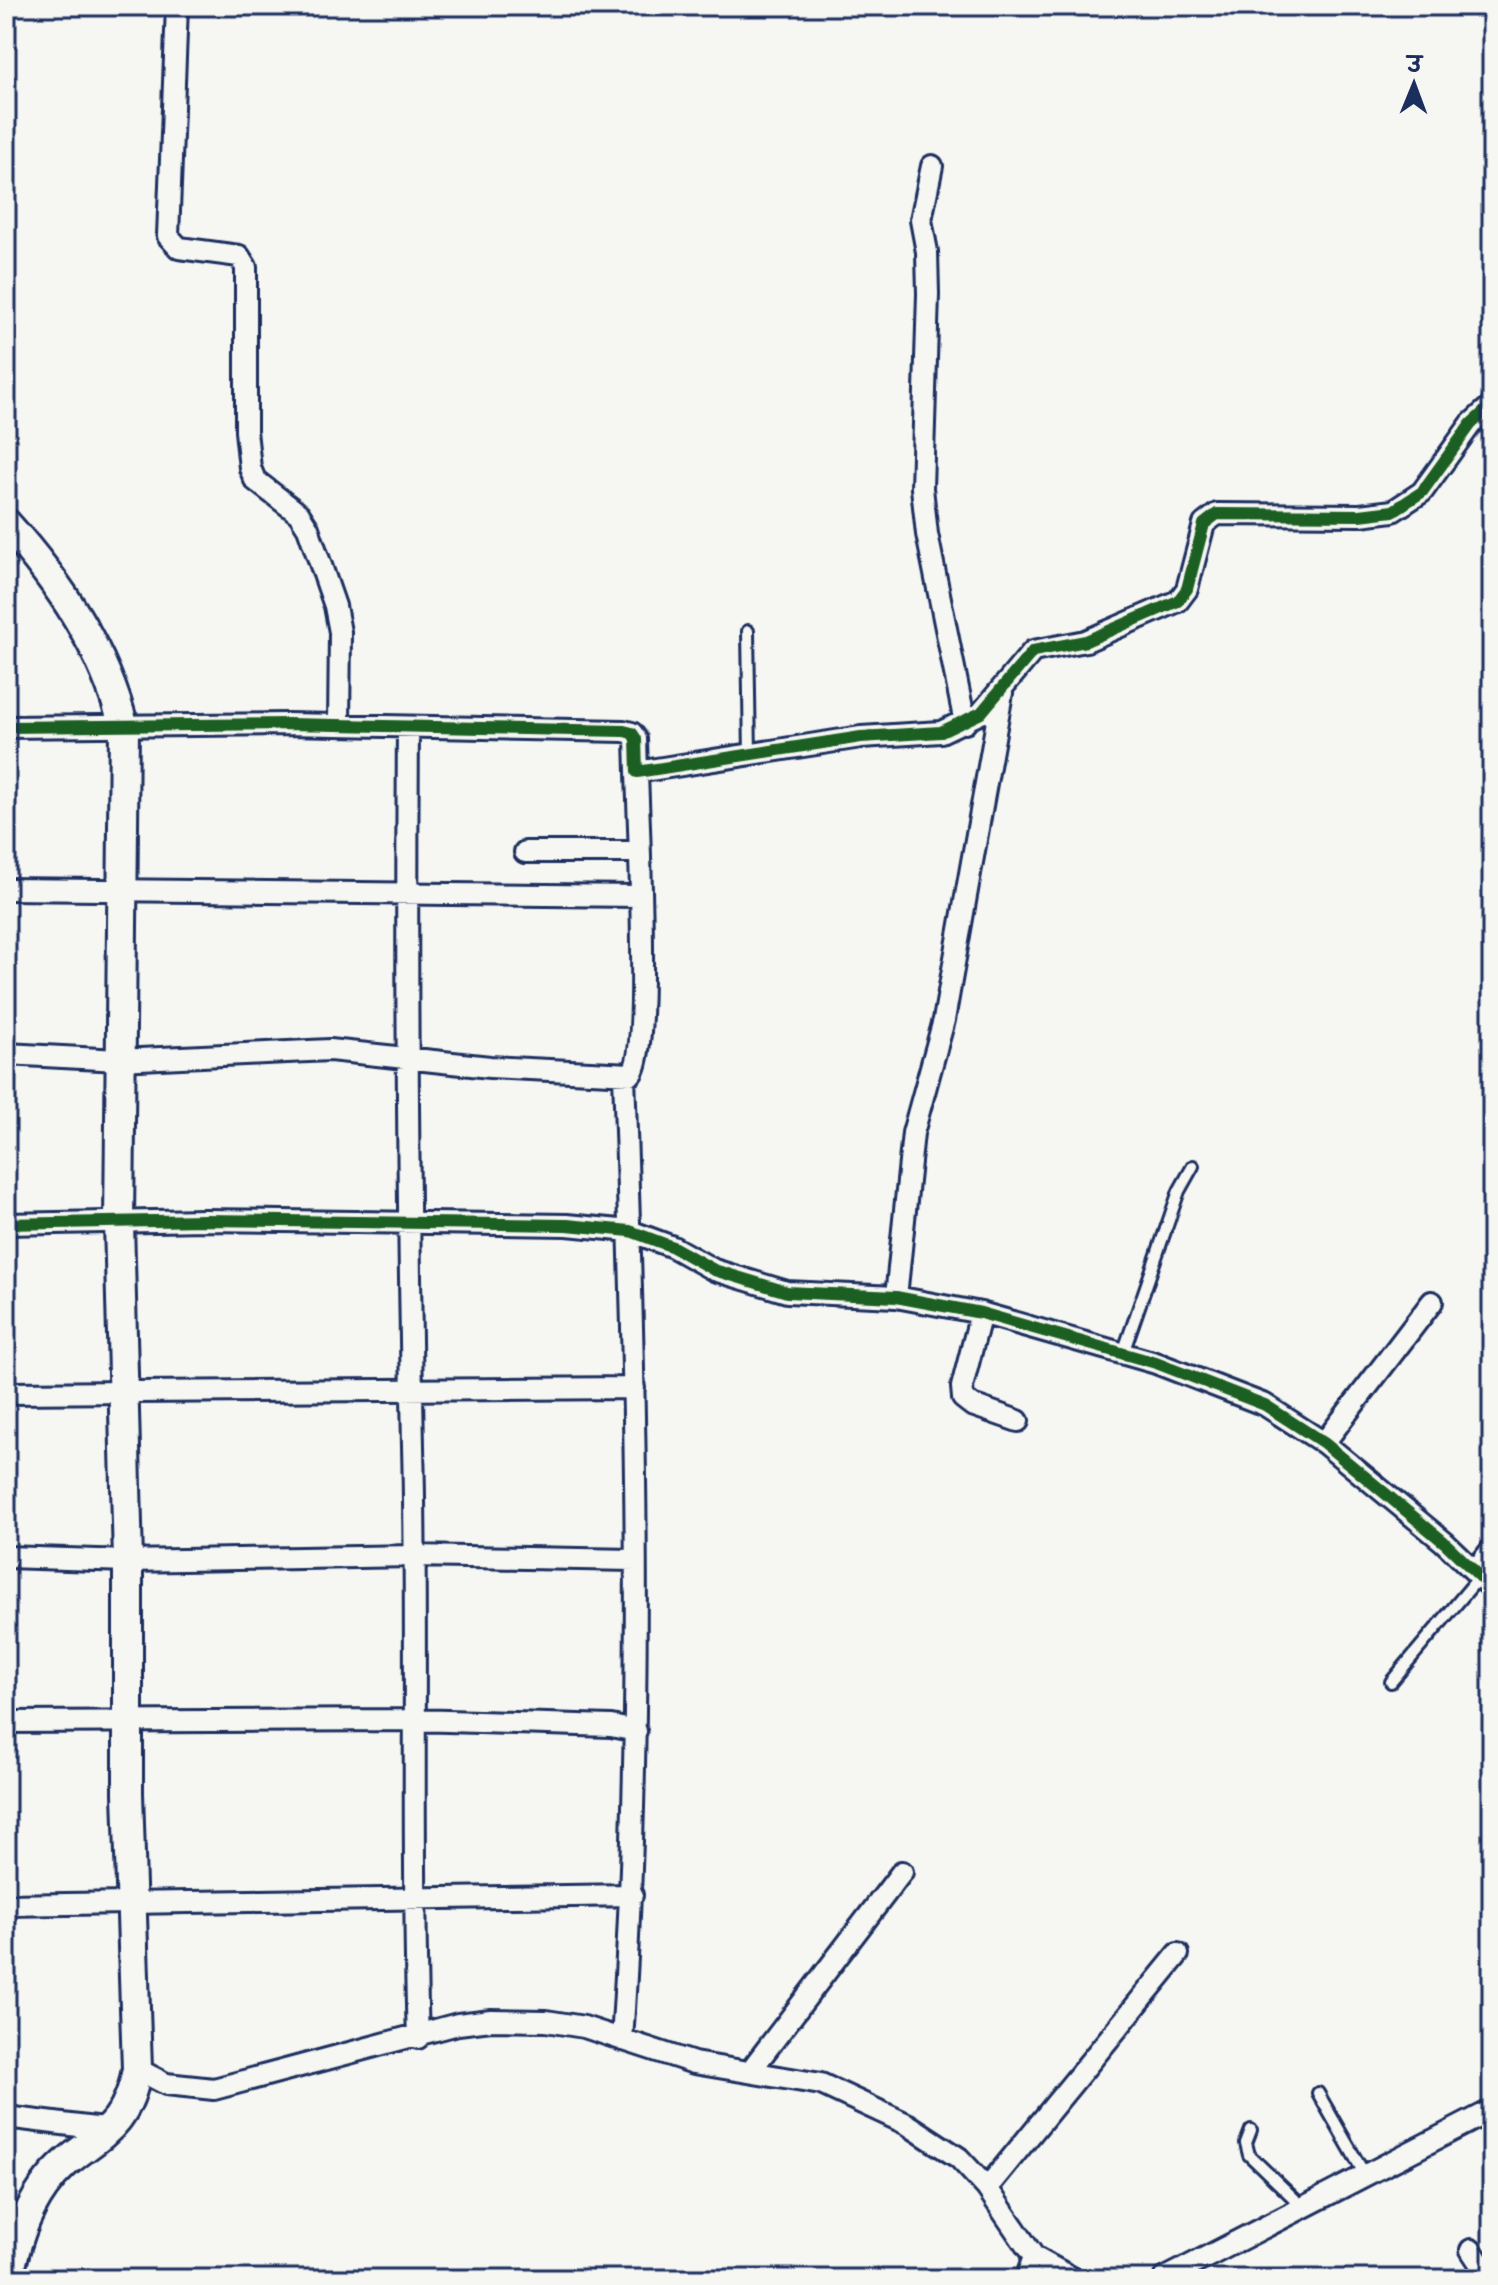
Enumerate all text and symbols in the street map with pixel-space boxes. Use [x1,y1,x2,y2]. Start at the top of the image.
north arrow [1374,44,1454,124]
text: उ [1405,49,1424,78]

